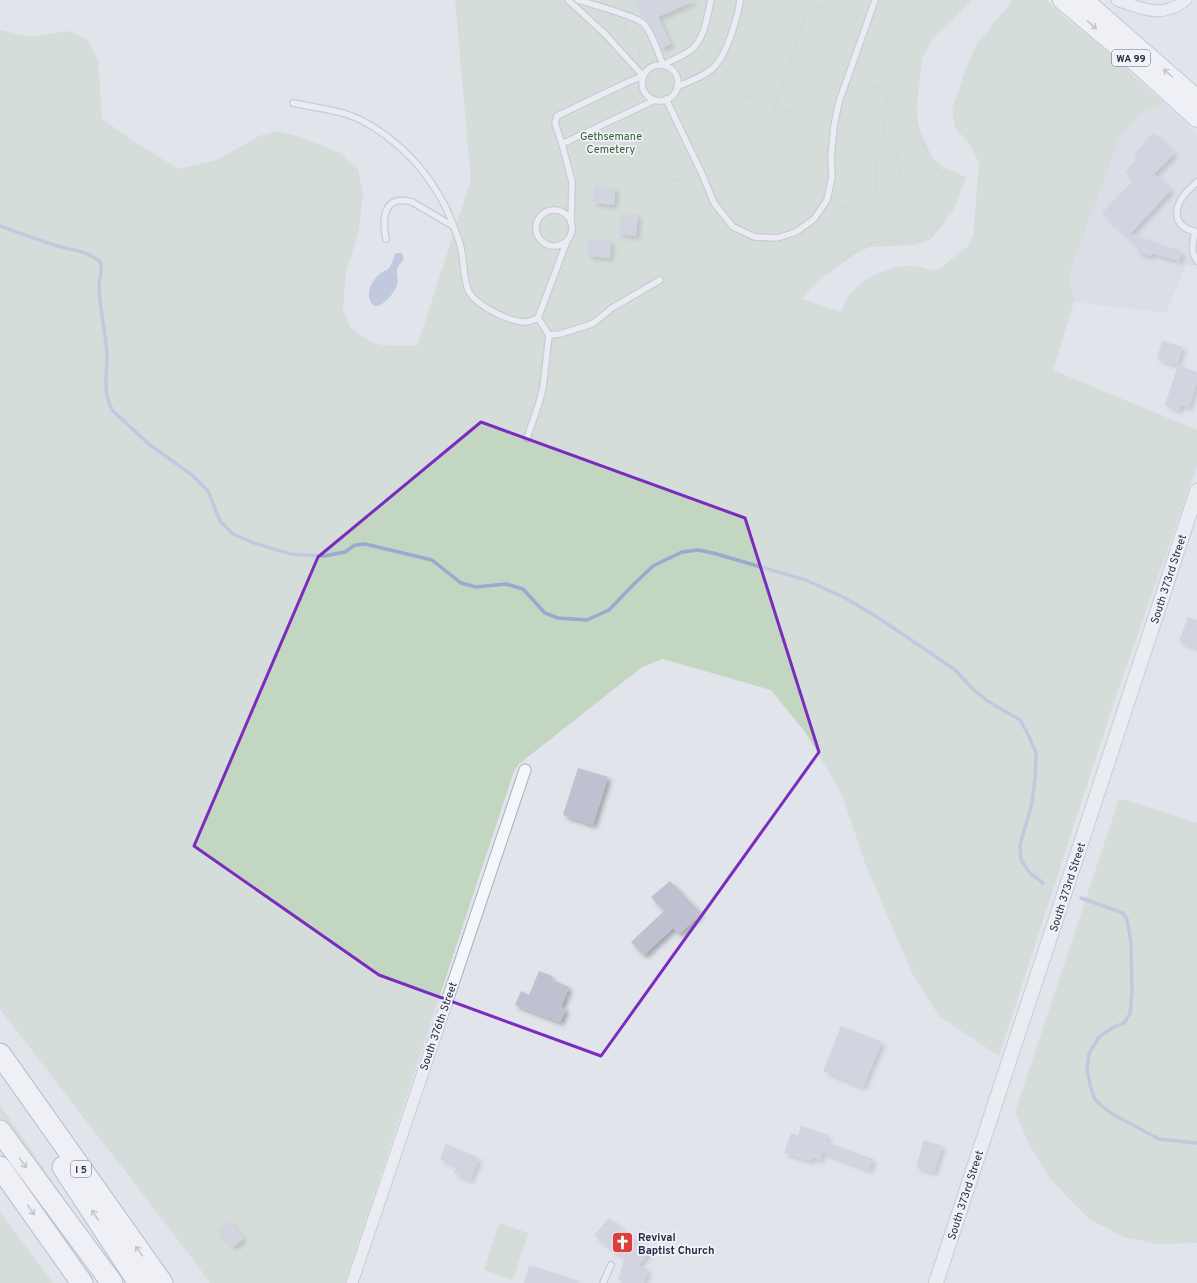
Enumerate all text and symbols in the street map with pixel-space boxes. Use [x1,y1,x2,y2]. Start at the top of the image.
one-way arrow [1087,21,1097,30]
road number: WA 99 [1112,50,1150,66]
one-way arrow [1163,69,1173,78]
park label: Gethsemane Cemetery [580,130,642,157]
street label: South 373rd Street [1148,533,1190,626]
street label: South 373rd Street [1047,841,1089,934]
street label: South 376th Street [417,980,461,1072]
street label: South 373rd Street [945,1149,987,1242]
one-way arrow [19,1157,27,1168]
road number: I 5 [71,1161,91,1177]
one-way arrow [27,1205,35,1216]
one-way arrow [91,1210,99,1221]
church icon: Revival Baptist Church [609,1230,635,1256]
place label: Revival Baptist Church [638,1231,714,1258]
one-way arrow [135,1246,143,1257]

